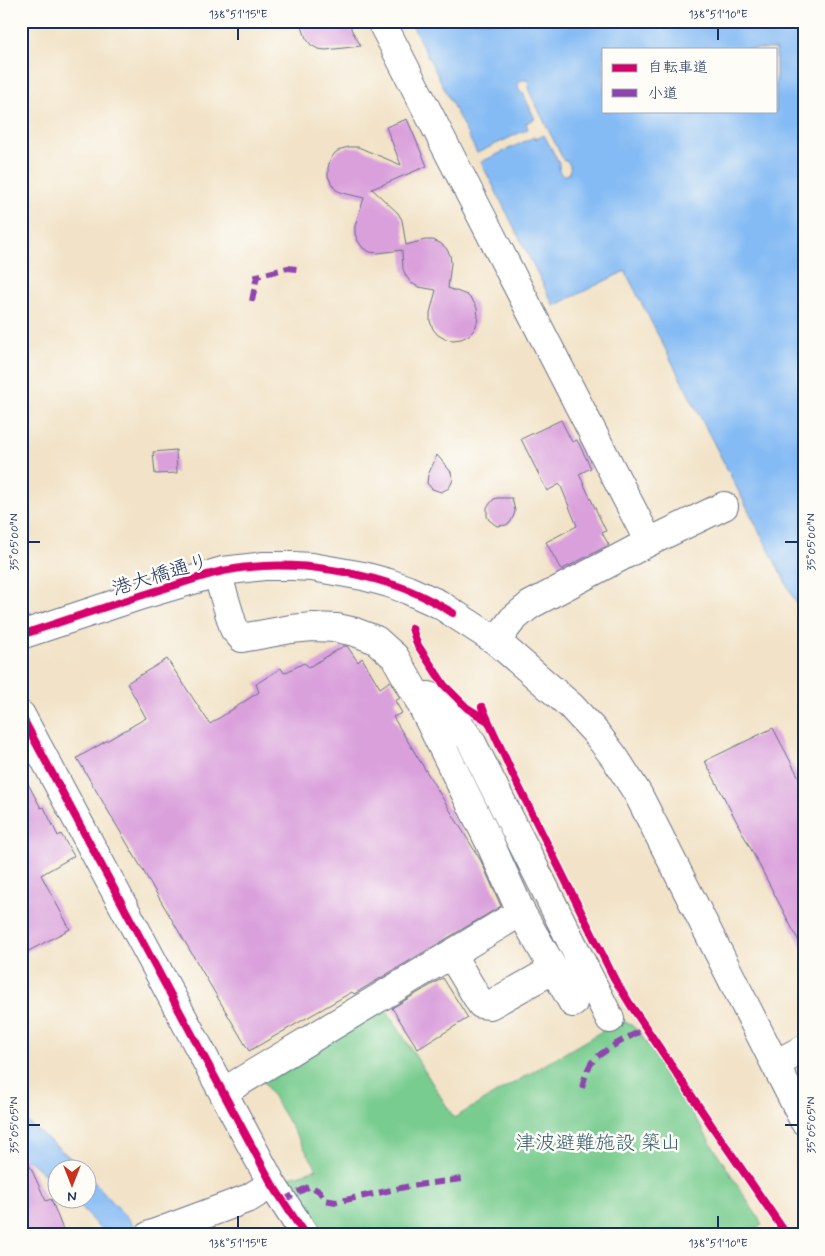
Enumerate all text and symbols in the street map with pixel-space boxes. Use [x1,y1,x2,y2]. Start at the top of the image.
text: 138°51'15"E [208,7,268,23]
text: 138°51'10"E [688,7,748,23]
legend [602,48,778,112]
text: 自転車道 [648,58,708,78]
text: 小道 [648,84,678,104]
text: 35°05'00"N [7,513,23,571]
text: 35°05'00"N [804,513,820,571]
street label: 港大橋通り [109,548,212,603]
text: 35°05'05"N [7,1097,23,1154]
text: 35°05'05"N [804,1097,820,1154]
park label: 津波避難施設 築山 [515,1130,681,1157]
north arrow [48,1158,98,1208]
text: N [67,1187,77,1205]
text: 138°51'15"E [208,1236,268,1252]
text: 138°51'10"E [688,1236,748,1252]

